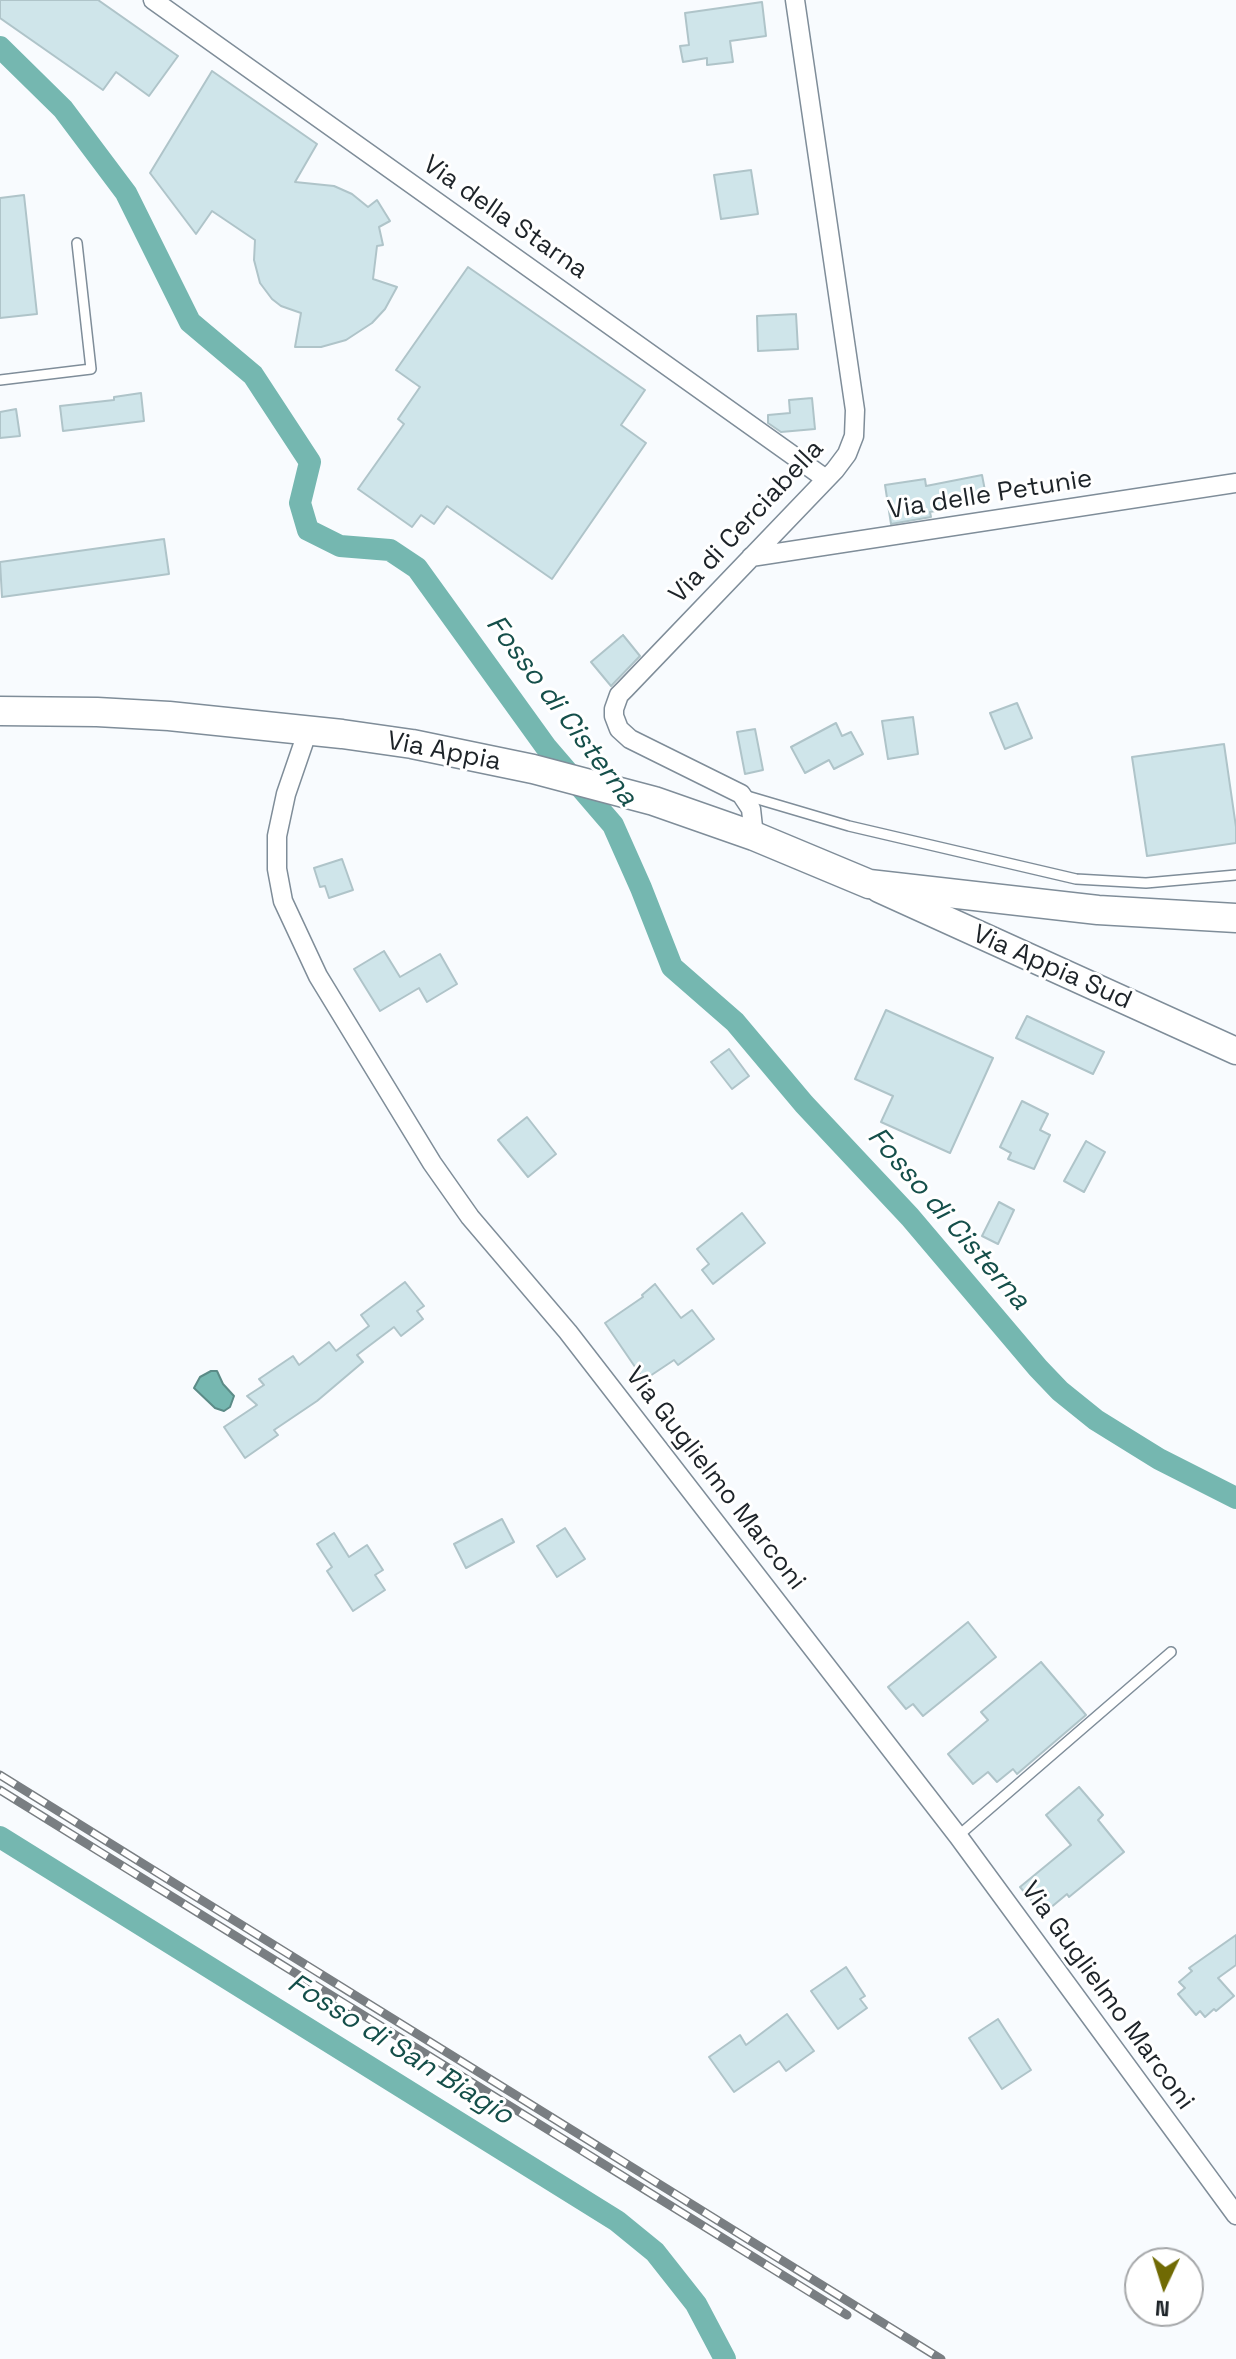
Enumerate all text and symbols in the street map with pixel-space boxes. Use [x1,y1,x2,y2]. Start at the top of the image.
street label: Via della Starna [417,150,593,286]
street label: Via di Cerciabella [663,434,831,610]
street label: Via delle Petunie [885,463,1095,527]
water label: Fosso di Cisterna [478,609,644,813]
street label: Via Appia [384,726,504,778]
street label: Via Appia Sud [968,919,1136,1017]
water label: Fosso di Cisterna [860,1121,1036,1317]
street label: Via Guglielmo Marconi [618,1361,812,1597]
street label: Via Guglielmo Marconi [1014,1876,1200,2116]
water label: Fosso di San Biagio [281,1967,519,2133]
north arrow [1124,2247,1204,2327]
text: N [1154,2294,1171,2323]

